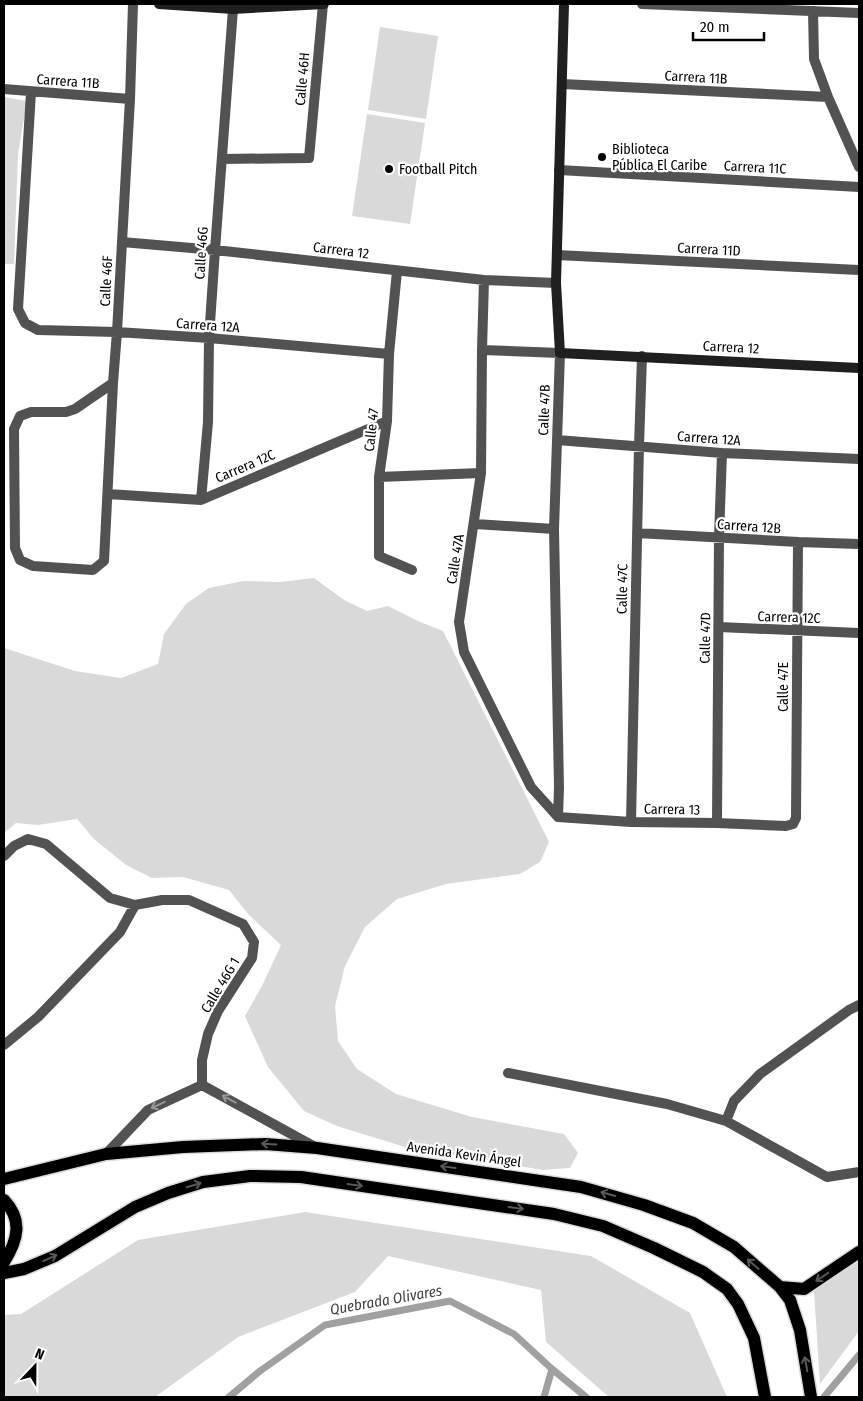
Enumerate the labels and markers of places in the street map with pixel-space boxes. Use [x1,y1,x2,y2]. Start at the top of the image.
place label: Biblioteca Pública El Caribe [612,141,707,174]
marker: Biblioteca Pública El Caribe [596,151,608,163]
place label: Football Pitch [399,161,477,178]
marker: Football Pitch [383,163,395,175]

